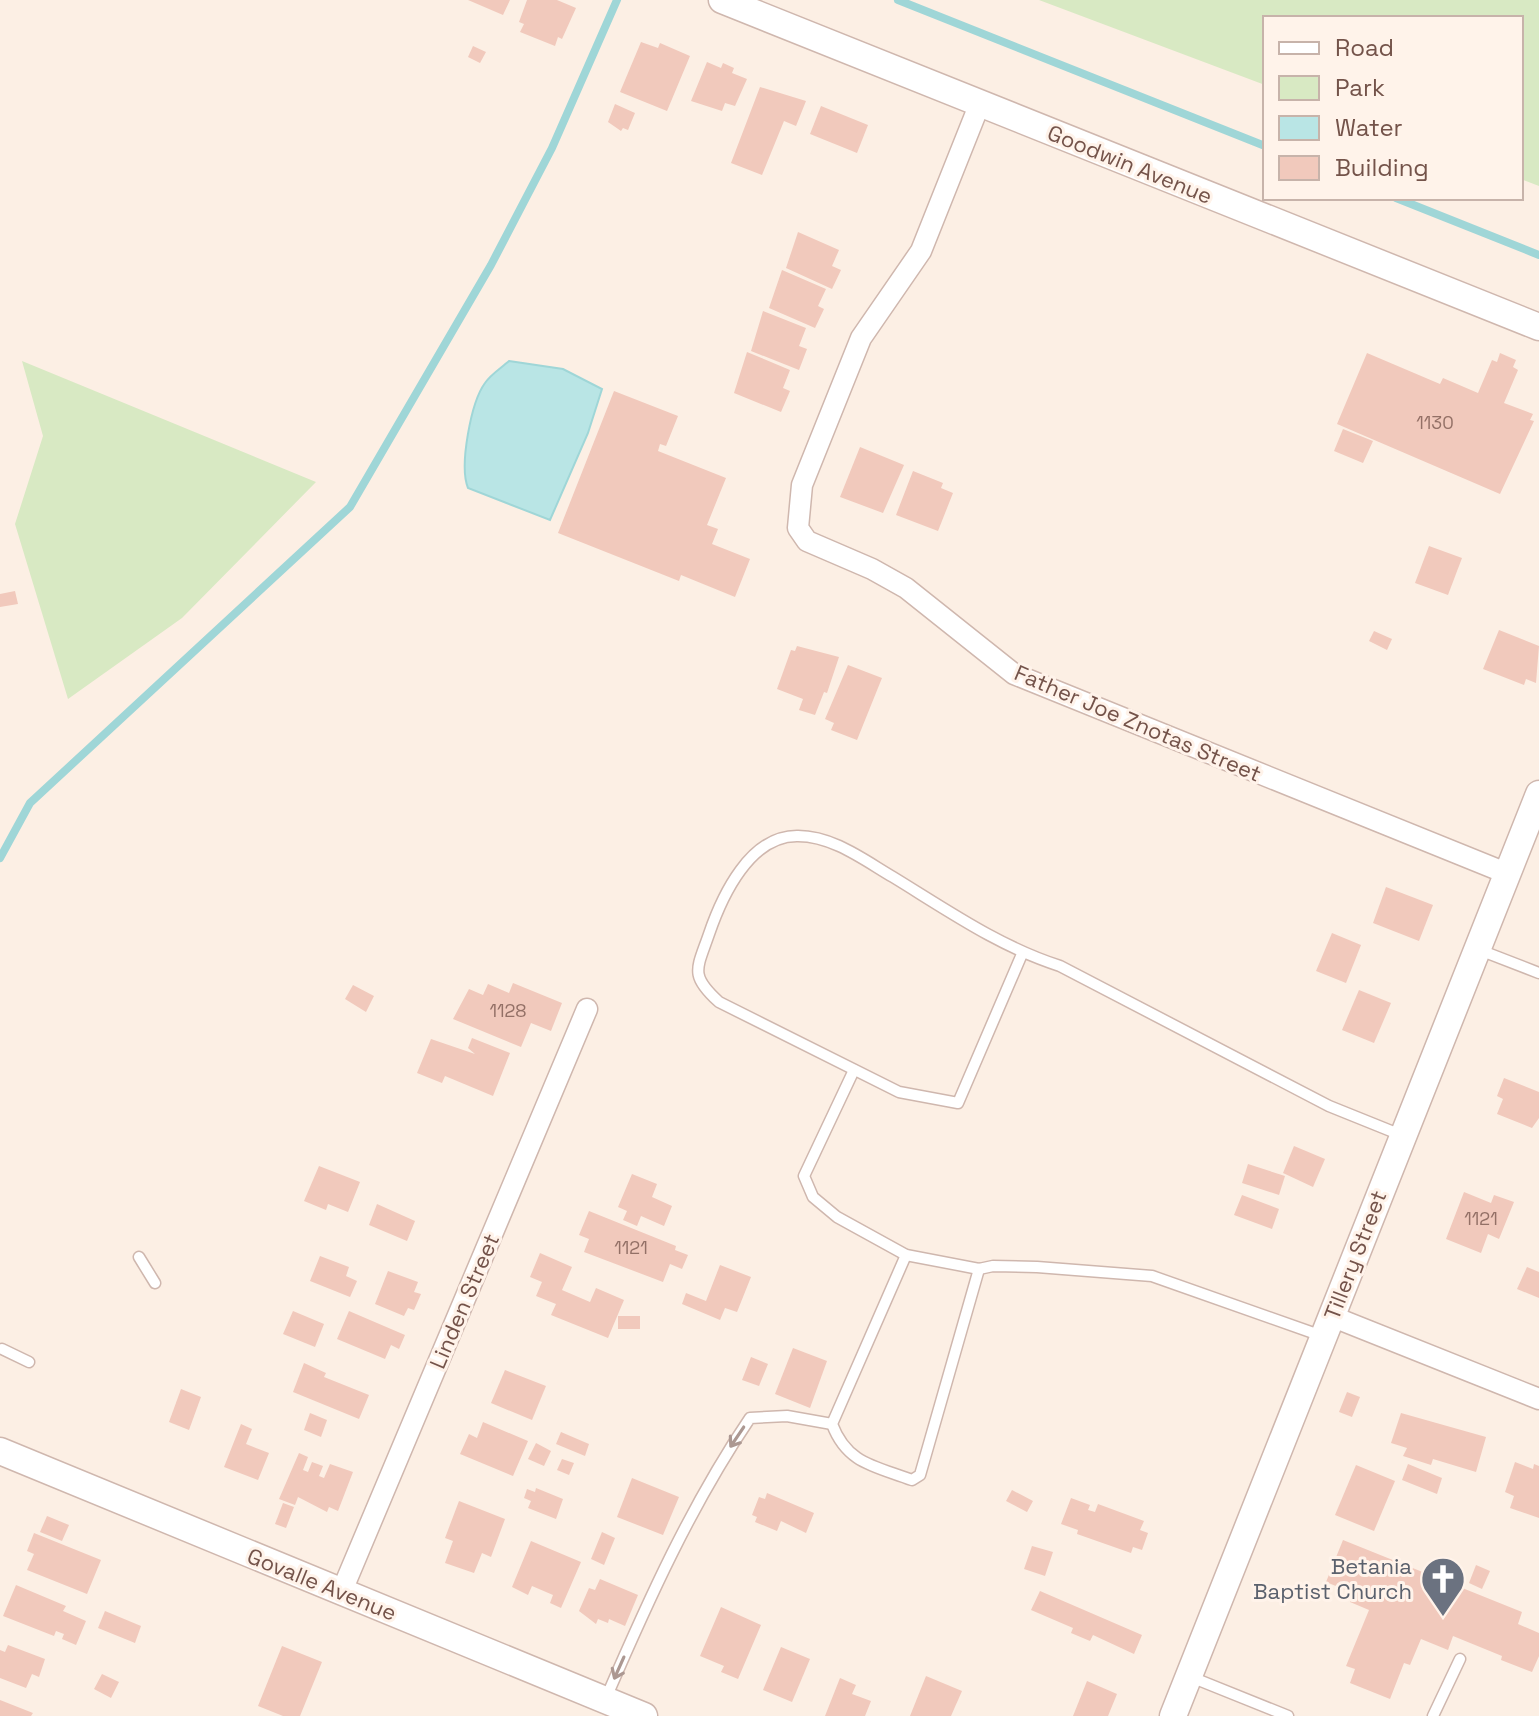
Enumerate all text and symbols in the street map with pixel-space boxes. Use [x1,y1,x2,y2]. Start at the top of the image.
legend [1263,16,1523,200]
text: Road [1335,32,1394,63]
text: Park [1335,72,1385,103]
text: Water [1335,112,1403,143]
street label: Goodwin Avenue [1043,118,1217,210]
text: Building [1335,152,1429,183]
house number: 1130 [1416,411,1454,434]
street label: Father Joe Znotas Street [1010,658,1266,788]
house number: 1128 [489,999,527,1022]
street label: Tillery Street [1317,1186,1393,1324]
house number: 1121 [1464,1207,1498,1230]
street label: Linden Street [423,1229,505,1373]
house number: 1121 [614,1236,648,1259]
one-way arrow [728,1426,745,1448]
street label: Govalle Avenue [243,1541,401,1627]
place label: Betania Baptist Church [1253,1552,1412,1605]
church icon: Betania Baptist Church [1419,1555,1467,1618]
one-way arrow [610,1655,625,1680]

